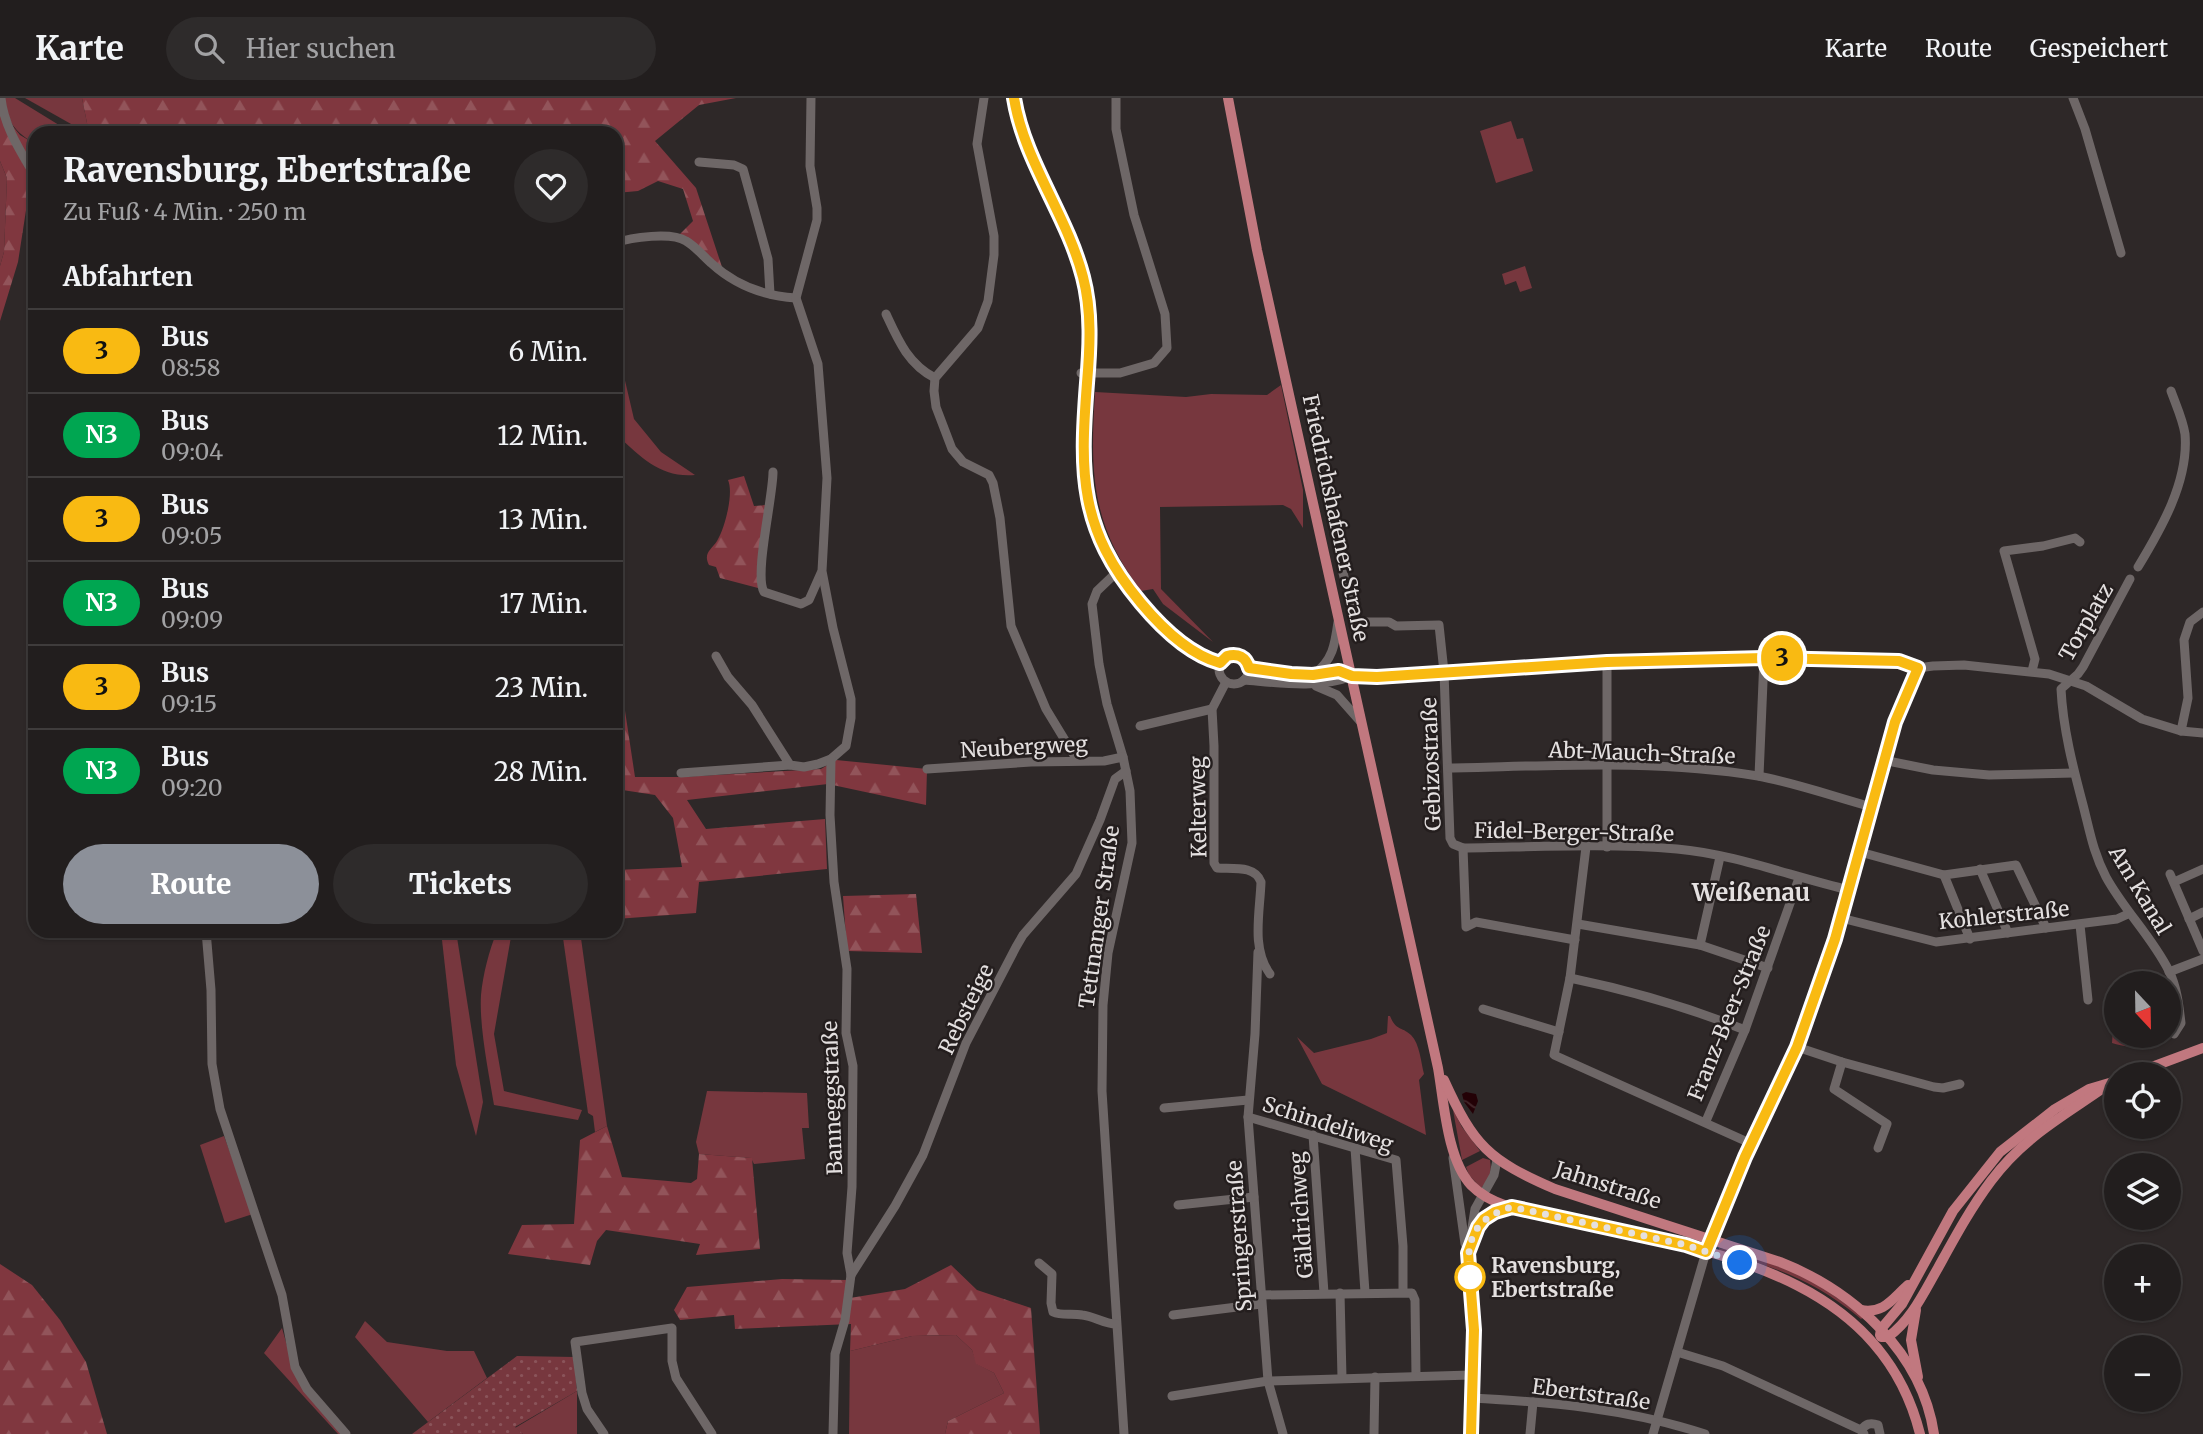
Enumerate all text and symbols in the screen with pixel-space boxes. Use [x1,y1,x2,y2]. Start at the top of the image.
search box [166,17,656,80]
text: Karte [35,28,124,69]
icon: search [190,29,228,67]
text: Hier suchen [246,32,396,65]
text: Karte [1825,33,1887,64]
text: Route [1925,33,1992,64]
text: Gespeichert [2030,33,2168,64]
button: heart [514,149,588,223]
text: Ravensburg, Ebertstraße [63,150,471,191]
text: Zu Fuß · 4 Min. · 250 m [63,197,306,226]
text: Abfahrten [63,260,193,293]
text: Bus [161,320,209,353]
text: 3 [95,335,108,366]
text: 6 Min. [509,335,588,368]
text: 08:58 [161,353,220,382]
street label: Friedrichshafener Straße [1297,392,1375,644]
text: Bus [161,404,209,437]
text: N3 [85,419,118,450]
text: 12 Min. [497,419,588,452]
text: 09:04 [161,437,223,466]
text: Bus [161,488,209,521]
text: 3 [95,503,108,534]
text: 13 Min. [498,503,588,536]
text: 09:05 [161,521,222,550]
text: Bus [161,572,209,605]
street label: Torplatz [2053,578,2119,666]
text: N3 [85,587,118,618]
text: 17 Min. [499,587,588,620]
text: 09:09 [161,605,223,634]
line badge: 3 [1759,635,1805,681]
text: 3 [1775,642,1789,673]
text: Bus [161,656,209,689]
text: 3 [95,671,108,702]
text: 23 Min. [495,671,588,704]
text: 09:15 [161,689,217,718]
street label: Gebizostraße [1415,697,1447,831]
street label: Neubergweg [960,730,1089,764]
street label: Abt-Mauch-Straße [1547,736,1736,770]
text: Bus [161,740,209,773]
text: N3 [85,755,118,786]
text: 28 Min. [494,755,588,788]
street label: Kelterweg [1184,756,1212,858]
text: 09:20 [161,773,223,802]
street label: Fidel-Berger-Straße [1474,817,1674,847]
street label: Tettnanger Straße [1073,824,1125,1010]
street label: Am Kanal [2102,840,2177,940]
button: Route [63,844,319,924]
button: Tickets [333,844,588,924]
district label: Weißenau [1691,877,1810,908]
street label: Kohlerstraße [1937,895,2071,935]
street label: Franz-Beer-Straße [1681,921,1777,1105]
street label: Rebsteige [933,959,999,1059]
north arrow [2104,971,2180,1048]
map controls [2104,971,2181,1412]
street label: Banneggstraße [816,1020,848,1176]
button: locate [2104,1062,2181,1139]
street label: Schindeliweg [1259,1090,1397,1158]
street label: Gäldrichweg [1283,1150,1319,1279]
button: layers [2104,1153,2181,1230]
street label: Jahnstraße [1550,1155,1665,1215]
street label: Springerstraße [1220,1159,1258,1313]
button: + [2104,1244,2181,1321]
your location [1722,1245,1757,1280]
place label: Ravensburg, Ebertstraße [1491,1252,1620,1303]
marker: Ravensburg, Ebertstraße [1455,1262,1485,1292]
button: − [2104,1335,2181,1412]
street label: Ebertstraße [1530,1372,1652,1416]

